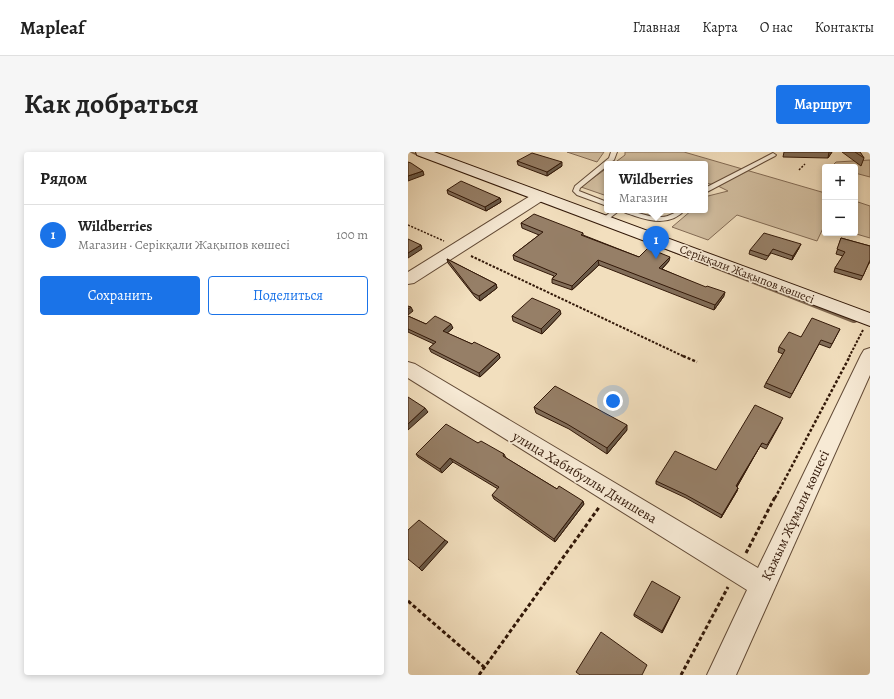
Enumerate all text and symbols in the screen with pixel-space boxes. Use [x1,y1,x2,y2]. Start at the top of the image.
text: Mapleaf [20,15,85,41]
text: Главная [633,18,680,37]
text: Карта [702,18,738,37]
text: О нас [760,18,793,37]
text: Контакты [815,18,874,37]
text: Как добраться [24,85,199,123]
button: Маршрут [776,85,870,124]
popup [604,161,708,213]
map controls [822,164,858,236]
button: + [822,164,858,200]
text: Рядом [40,167,87,190]
text: Wildberries [619,169,693,189]
text: Магазин [619,189,668,206]
button: − [822,200,858,236]
text: Wildberries [78,216,152,236]
text: 1 [51,226,55,243]
text: 100 m [336,226,368,243]
pin: 1 [643,226,669,259]
text: Магазин · Серікқали Жақыпов көшесі [78,236,290,253]
street label: Серікқали Жақыпов көшесі [677,241,817,307]
button: Сохранить [40,276,200,315]
button: Поделиться [208,276,368,315]
your location [603,391,623,411]
street label: улица Хабибуллы Днишева [508,426,661,528]
street label: Қажым Жұмали көшесі [757,447,834,584]

